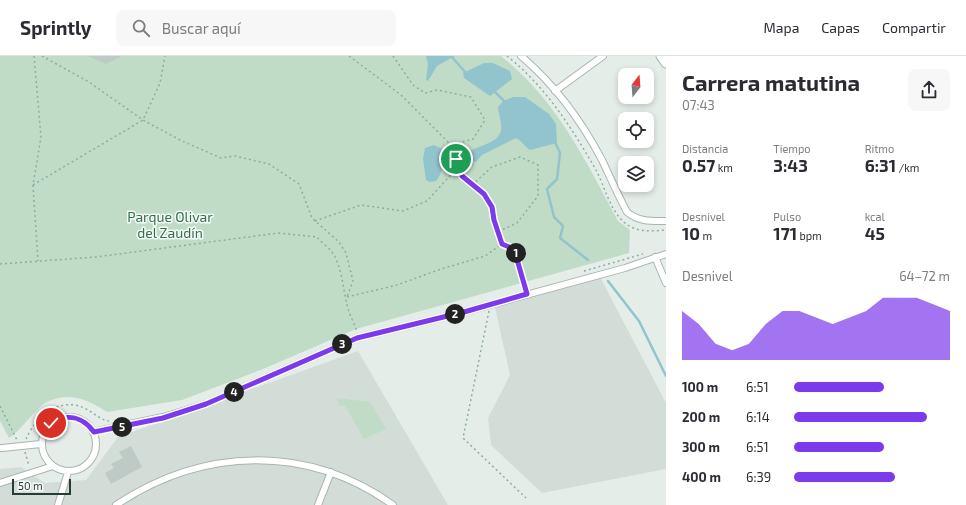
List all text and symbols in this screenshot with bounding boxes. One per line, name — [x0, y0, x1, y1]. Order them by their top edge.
search box — [116, 10, 396, 46]
text: Sprintly — [20, 16, 92, 39]
icon: search — [130, 17, 152, 39]
text: Buscar aquí — [162, 19, 241, 37]
text: Mapa — [764, 19, 799, 36]
text: Capas — [821, 19, 860, 36]
text: Compartir — [882, 19, 946, 36]
north arrow — [618, 68, 654, 104]
map controls — [618, 68, 654, 192]
text: Carrera matutina — [682, 69, 860, 95]
button: share — [908, 69, 950, 111]
text: 07:43 — [682, 97, 715, 113]
button: locate — [618, 112, 654, 148]
pin — [439, 142, 473, 176]
text: Distancia — [682, 142, 728, 155]
text: Tiempo — [773, 142, 811, 155]
text: Ritmo — [865, 142, 894, 155]
icon: arrive — [445, 148, 467, 170]
text: 0.57 — [682, 155, 715, 175]
text: 3:43 — [773, 155, 808, 175]
text: 6:31 — [865, 155, 896, 175]
button: layers — [618, 156, 654, 192]
text: km — [715, 161, 733, 174]
text: /km — [896, 161, 919, 174]
park label: Parque Olivar del Zaudín — [127, 208, 213, 241]
text: Desnivel — [682, 210, 725, 223]
text: Pulso — [773, 210, 801, 223]
text: kcal — [865, 210, 885, 223]
text: 10 — [682, 223, 700, 243]
text: 171 — [773, 223, 797, 243]
text: 45 — [865, 223, 885, 243]
text: m — [700, 229, 712, 242]
text: bpm — [797, 229, 822, 242]
pin: 1 — [506, 243, 526, 263]
text: 1 — [514, 246, 518, 259]
text: Desnivel — [682, 268, 733, 284]
text: 64–72 m — [899, 268, 950, 284]
pin: 2 — [445, 304, 465, 324]
text: 2 — [452, 307, 458, 320]
pin: 3 — [332, 334, 352, 354]
text: 3 — [339, 337, 345, 350]
text: 100 m — [682, 379, 718, 395]
text: 6:51 — [746, 379, 769, 395]
pin: 4 — [224, 382, 244, 402]
text: 4 — [230, 385, 238, 398]
pin — [34, 406, 68, 440]
text: 200 m — [682, 409, 720, 425]
text: 6:14 — [746, 409, 770, 425]
icon: check — [40, 412, 62, 434]
pin: 5 — [112, 417, 132, 437]
text: 5 — [119, 420, 125, 433]
text: 300 m — [682, 439, 720, 455]
text: 6:51 — [746, 439, 769, 455]
text: 400 m — [682, 469, 721, 485]
text: 6:39 — [746, 469, 771, 485]
scale bar — [12, 477, 71, 496]
text: 50 m — [18, 479, 43, 492]

